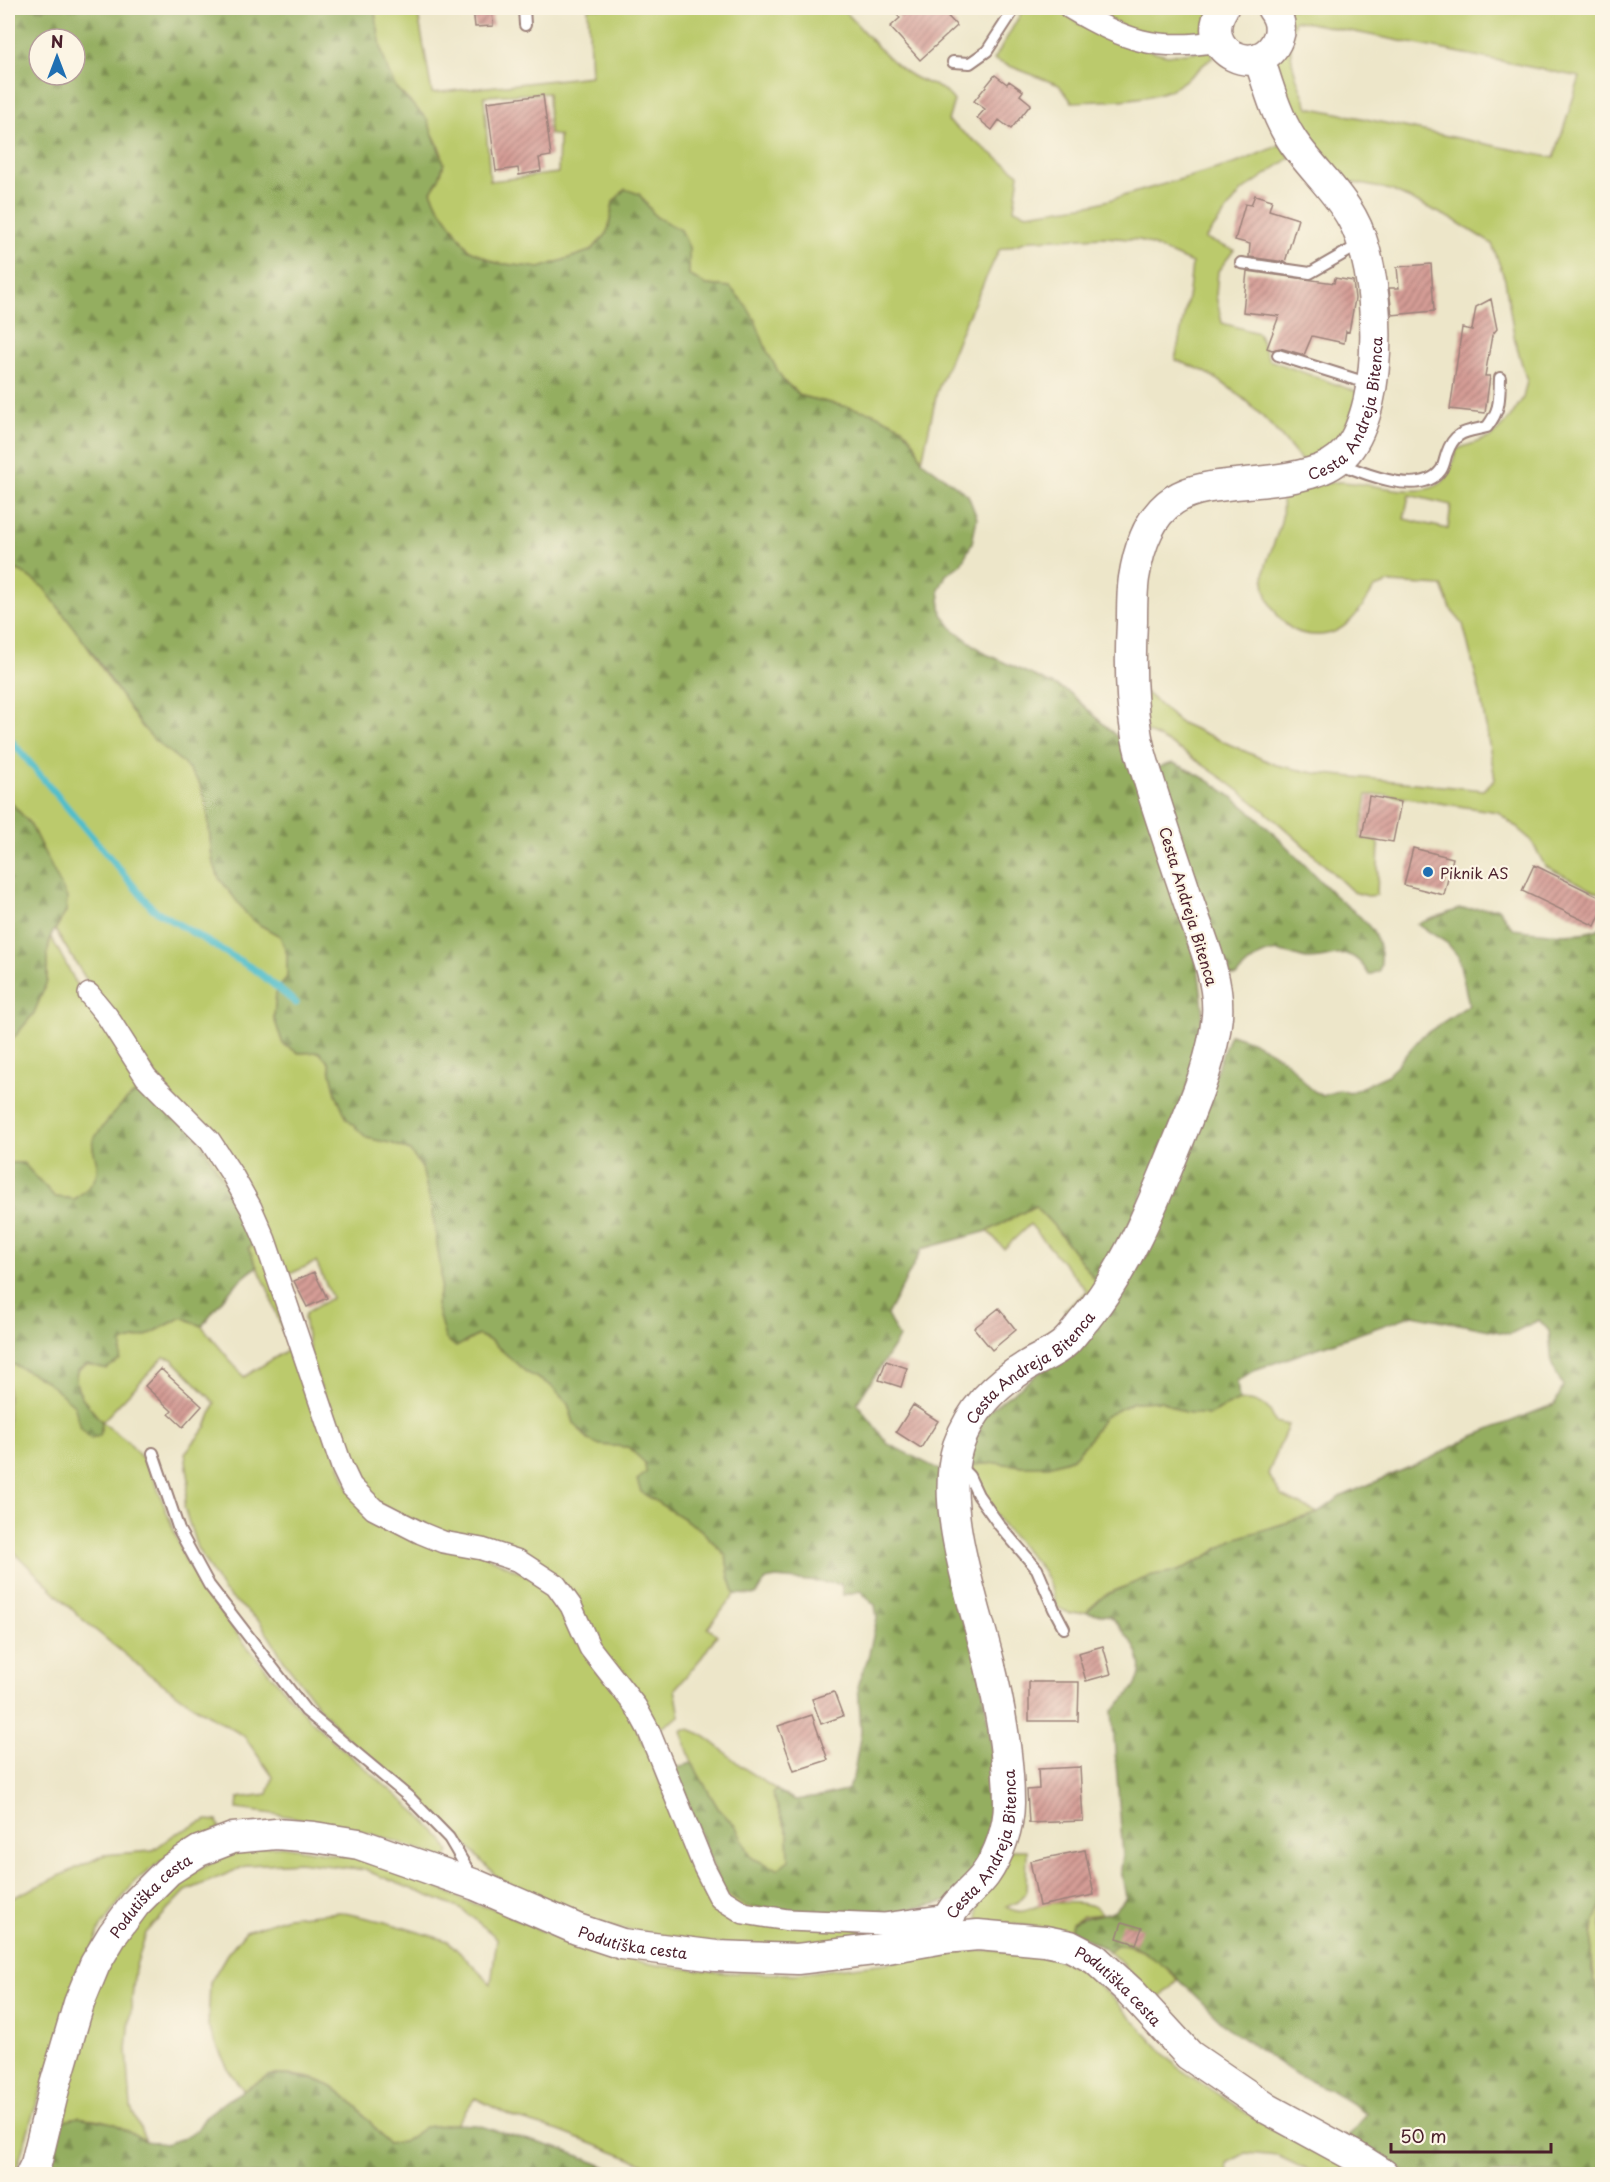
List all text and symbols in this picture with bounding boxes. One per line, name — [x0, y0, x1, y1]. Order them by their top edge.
north arrow — [27, 27, 87, 87]
text: N — [51, 29, 63, 53]
street label: Cesta Andreja Bitenca — [1305, 336, 1387, 485]
street label: Cesta Andreja Bitenca — [1154, 824, 1224, 989]
place label: Piknik AS — [1440, 861, 1509, 884]
marker: Piknik AS — [1421, 865, 1435, 879]
street label: Cesta Andreja Bitenca — [959, 1305, 1100, 1428]
street label: Cesta Andreja Bitenca — [939, 1768, 1021, 1922]
street label: Podutiška cesta — [103, 1847, 196, 1942]
street label: Podutiška cesta — [576, 1919, 689, 1964]
street label: Podutiška cesta — [1071, 1939, 1168, 2031]
scale bar — [1391, 2116, 1552, 2154]
text: 50 m — [1400, 2122, 1447, 2149]

